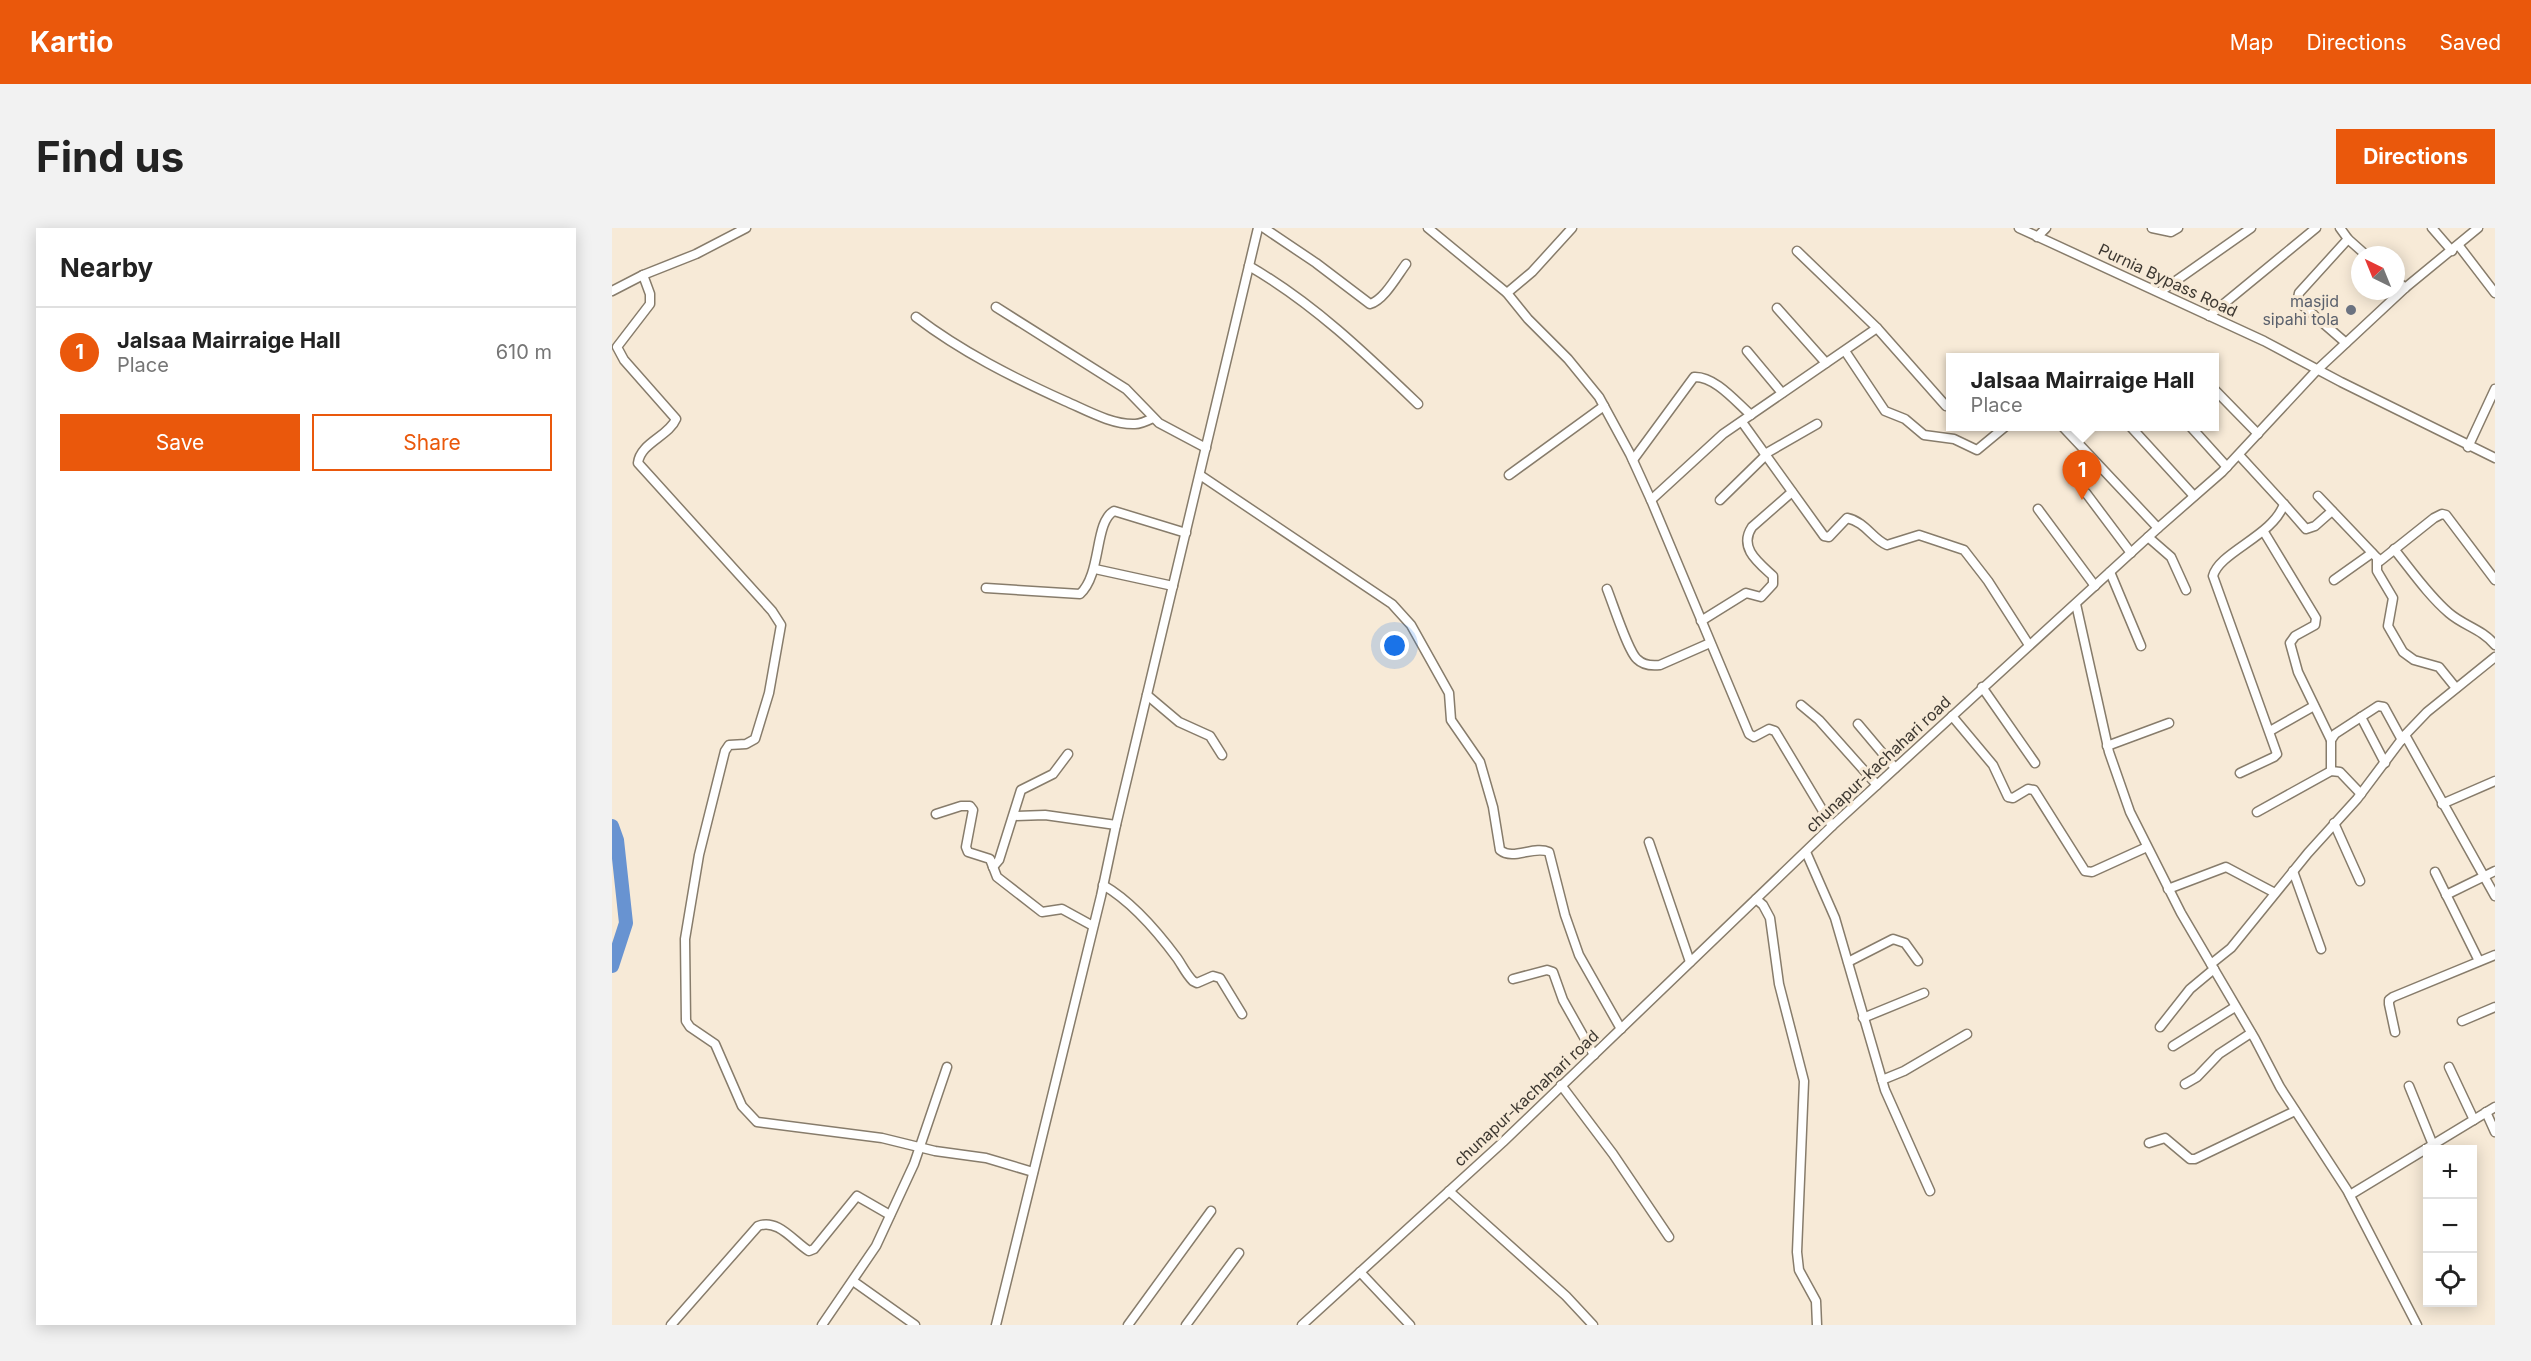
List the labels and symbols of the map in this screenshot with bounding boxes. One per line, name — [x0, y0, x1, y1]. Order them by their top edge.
street label: Purnia Bypass Road — [2095, 239, 2241, 321]
north arrow — [2351, 246, 2405, 300]
place label: masjid sipahi tola — [2262, 291, 2339, 329]
marker: masjid sipahi tola — [2344, 303, 2358, 317]
pin: 1 — [2062, 450, 2102, 500]
your location — [1380, 631, 1409, 660]
street label: chunapur-kachahari road — [1801, 691, 1955, 837]
street label: chunapur-kachahari road — [1449, 1025, 1603, 1171]

